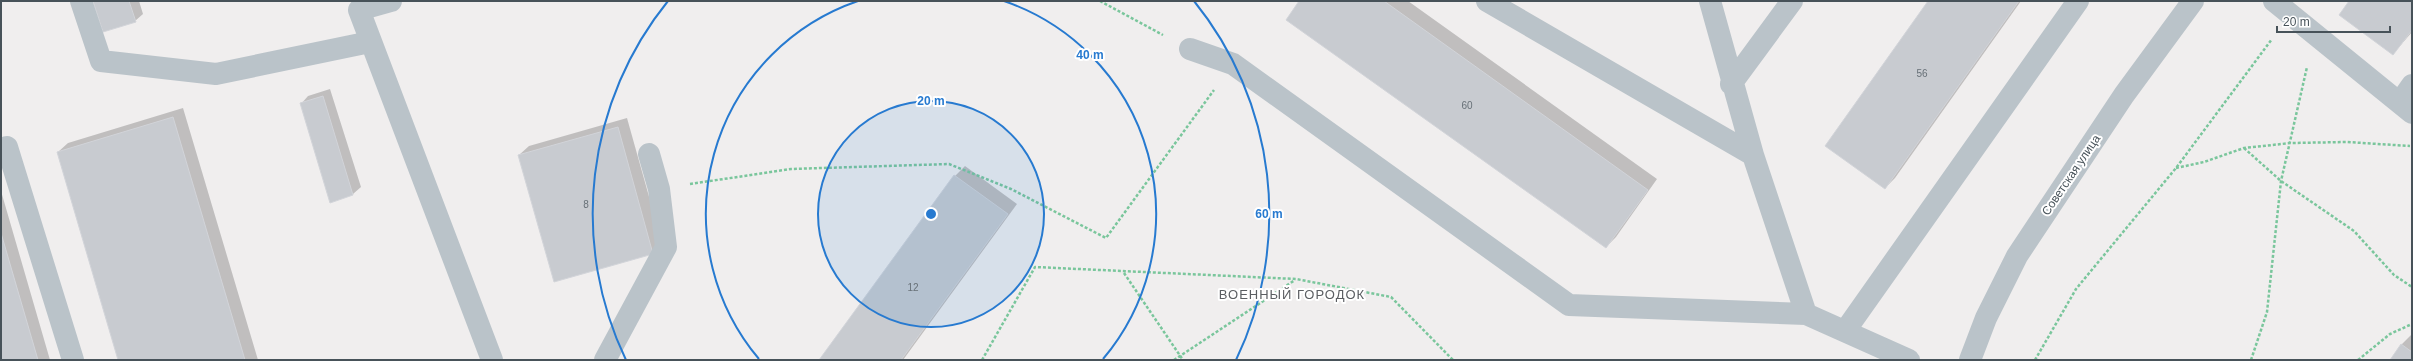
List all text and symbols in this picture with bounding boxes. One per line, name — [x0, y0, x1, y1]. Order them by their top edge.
scale bar — [2277, 8, 2390, 34]
text: 20 m — [2283, 15, 2310, 29]
text: 40 m — [1076, 48, 1104, 62]
house number: 56 — [1916, 68, 1928, 79]
text: 20 m — [917, 94, 945, 108]
house number: 60 — [1461, 100, 1473, 111]
street label: Советская улица — [2039, 132, 2103, 218]
house number: 8 — [583, 199, 589, 210]
centre of rings — [924, 207, 938, 221]
text: 60 m — [1255, 207, 1283, 221]
house number: 12 — [907, 282, 919, 293]
district label: ВОЕННЫЙ ГОРОДОК — [1219, 287, 1365, 302]

